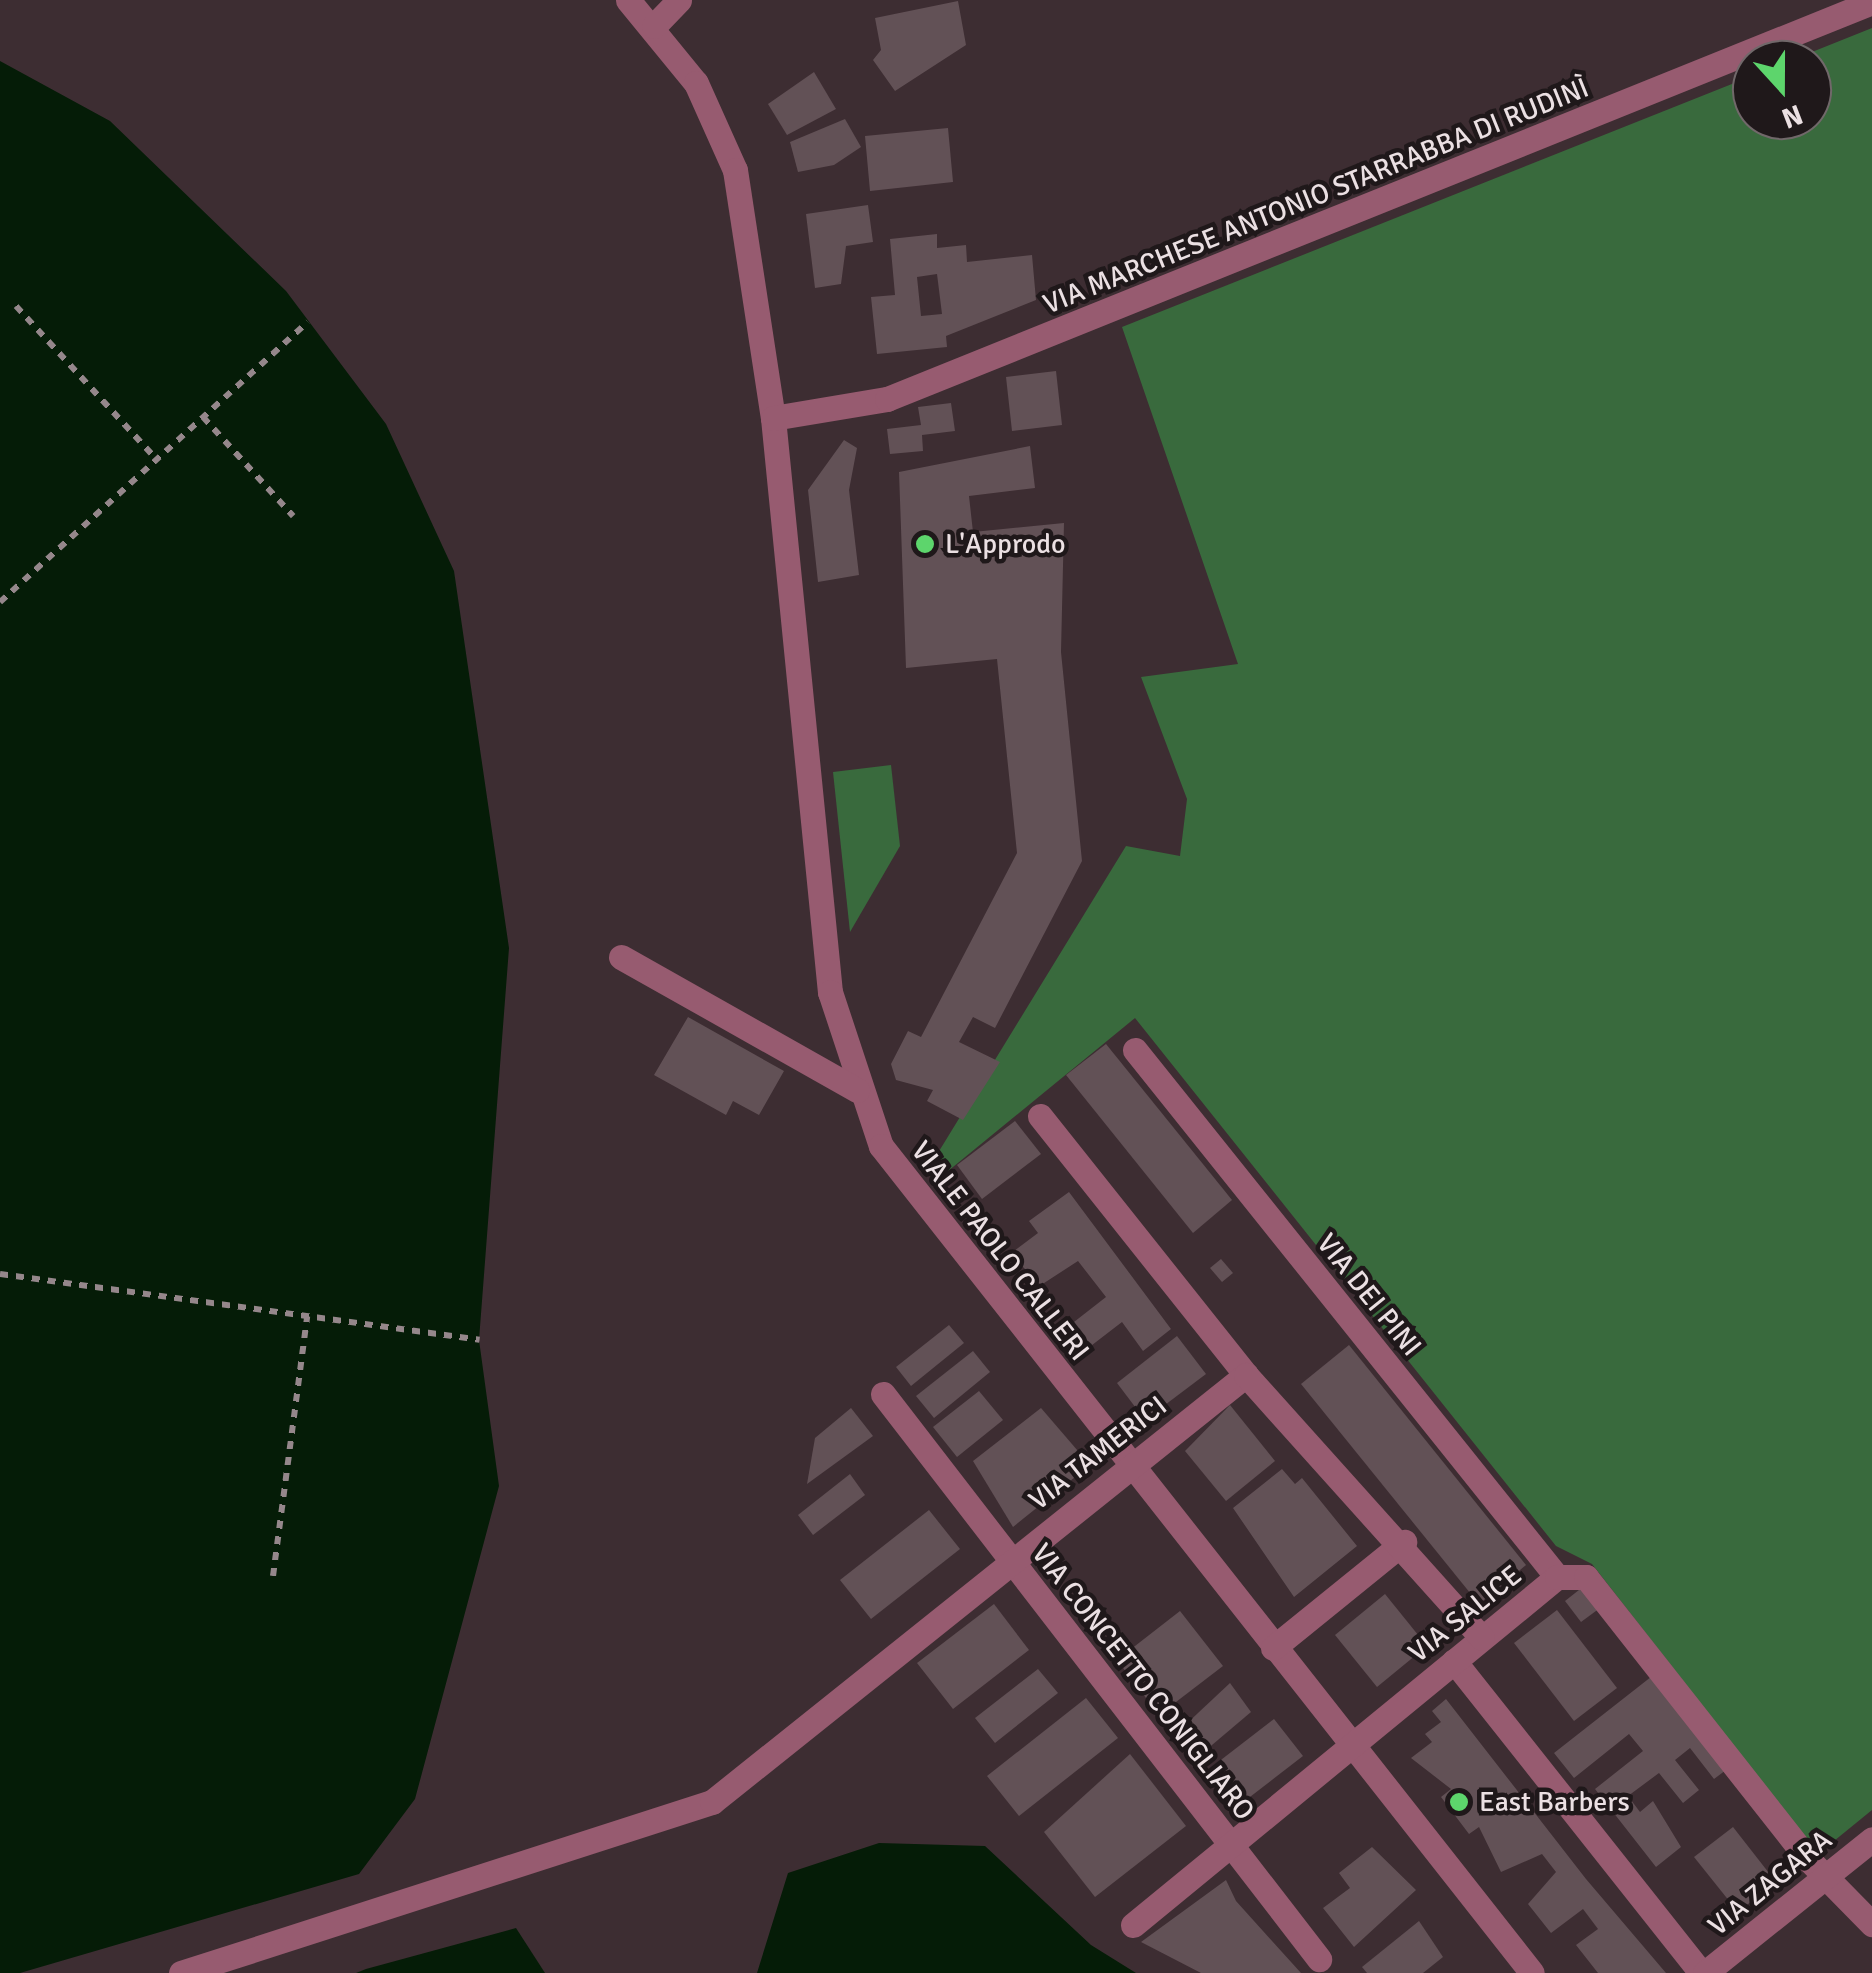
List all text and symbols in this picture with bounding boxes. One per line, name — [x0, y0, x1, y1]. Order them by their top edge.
north arrow — [1732, 40, 1832, 140]
street label: VIA MARCHESE ANTONIO STARRABBA DI RUDINÌ — [1038, 71, 1594, 321]
text: N — [1777, 97, 1807, 135]
place label: L'Approdo — [945, 527, 1066, 561]
marker: L'Approdo — [914, 533, 936, 555]
street label: VIALE PAOLO CALLERI — [904, 1135, 1096, 1367]
street label: VIA DEI PINI — [1310, 1227, 1428, 1363]
street label: VIA TAMERICI — [1023, 1389, 1173, 1517]
street label: VIA CONCETTO CONIGLIARO — [1025, 1537, 1261, 1827]
street label: VIA SALICE — [1402, 1558, 1528, 1670]
place label: East Barbers — [1479, 1785, 1630, 1819]
marker: East Barbers — [1448, 1791, 1470, 1813]
street label: VIA ZAGARA — [1701, 1823, 1839, 1943]

